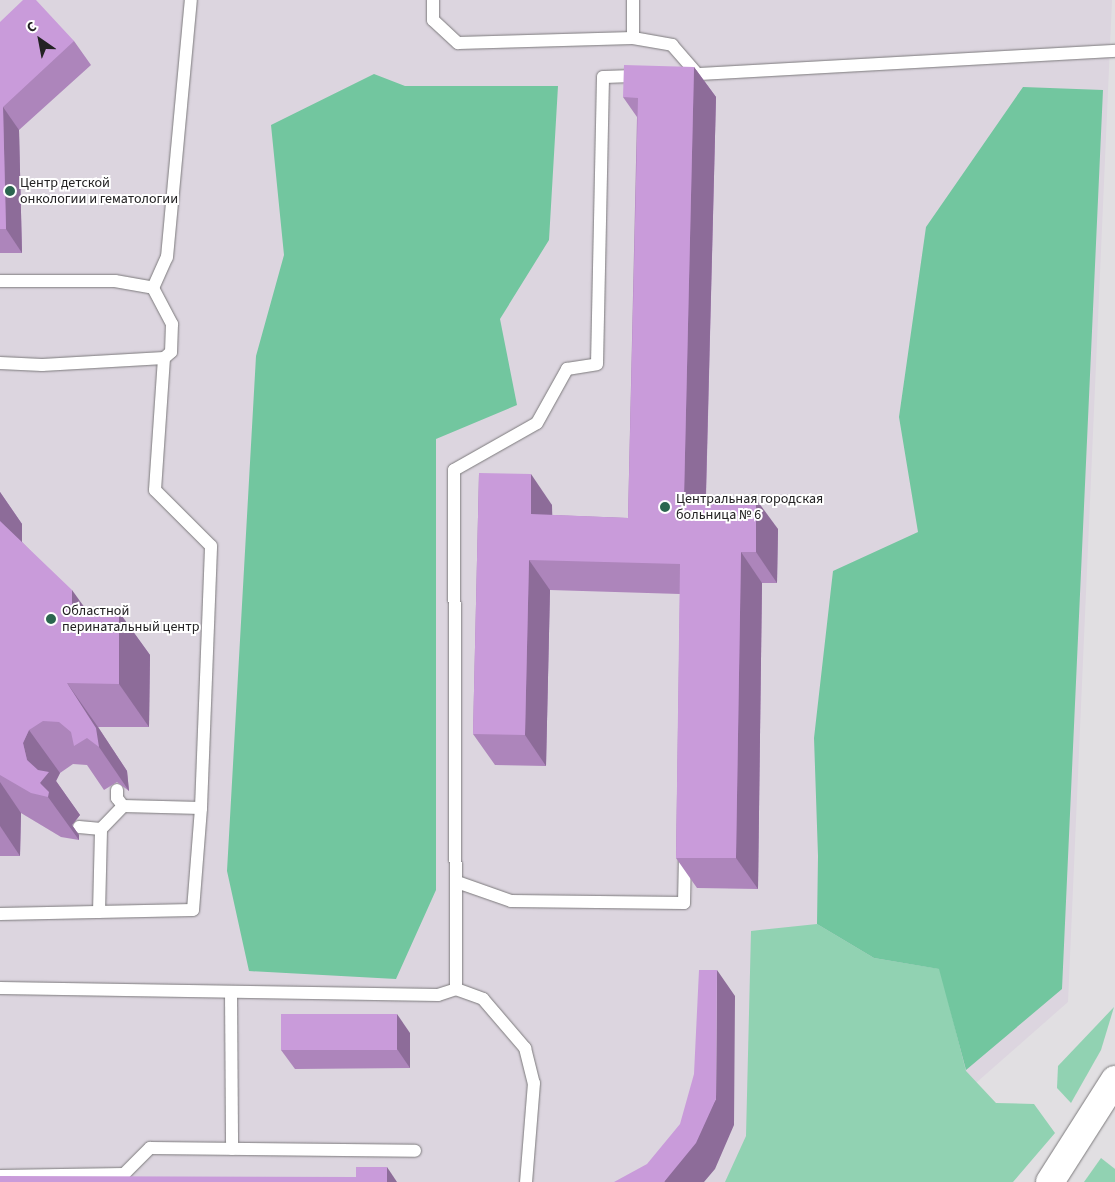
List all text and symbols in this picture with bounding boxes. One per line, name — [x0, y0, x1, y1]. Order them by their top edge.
north arrow — [15, 15, 65, 65]
text: С — [23, 17, 41, 38]
place label: Центр детской онкологии и гематологии — [20, 175, 178, 208]
marker: Центр детской онкологии и гематологии — [4, 185, 16, 197]
place label: Центральная городская больница № 6 — [676, 491, 823, 524]
marker: Центральная городская больница № 6 — [658, 500, 672, 514]
place label: Областной перинатальный центр — [62, 603, 199, 636]
marker: Областной перинатальный центр — [44, 612, 58, 626]

